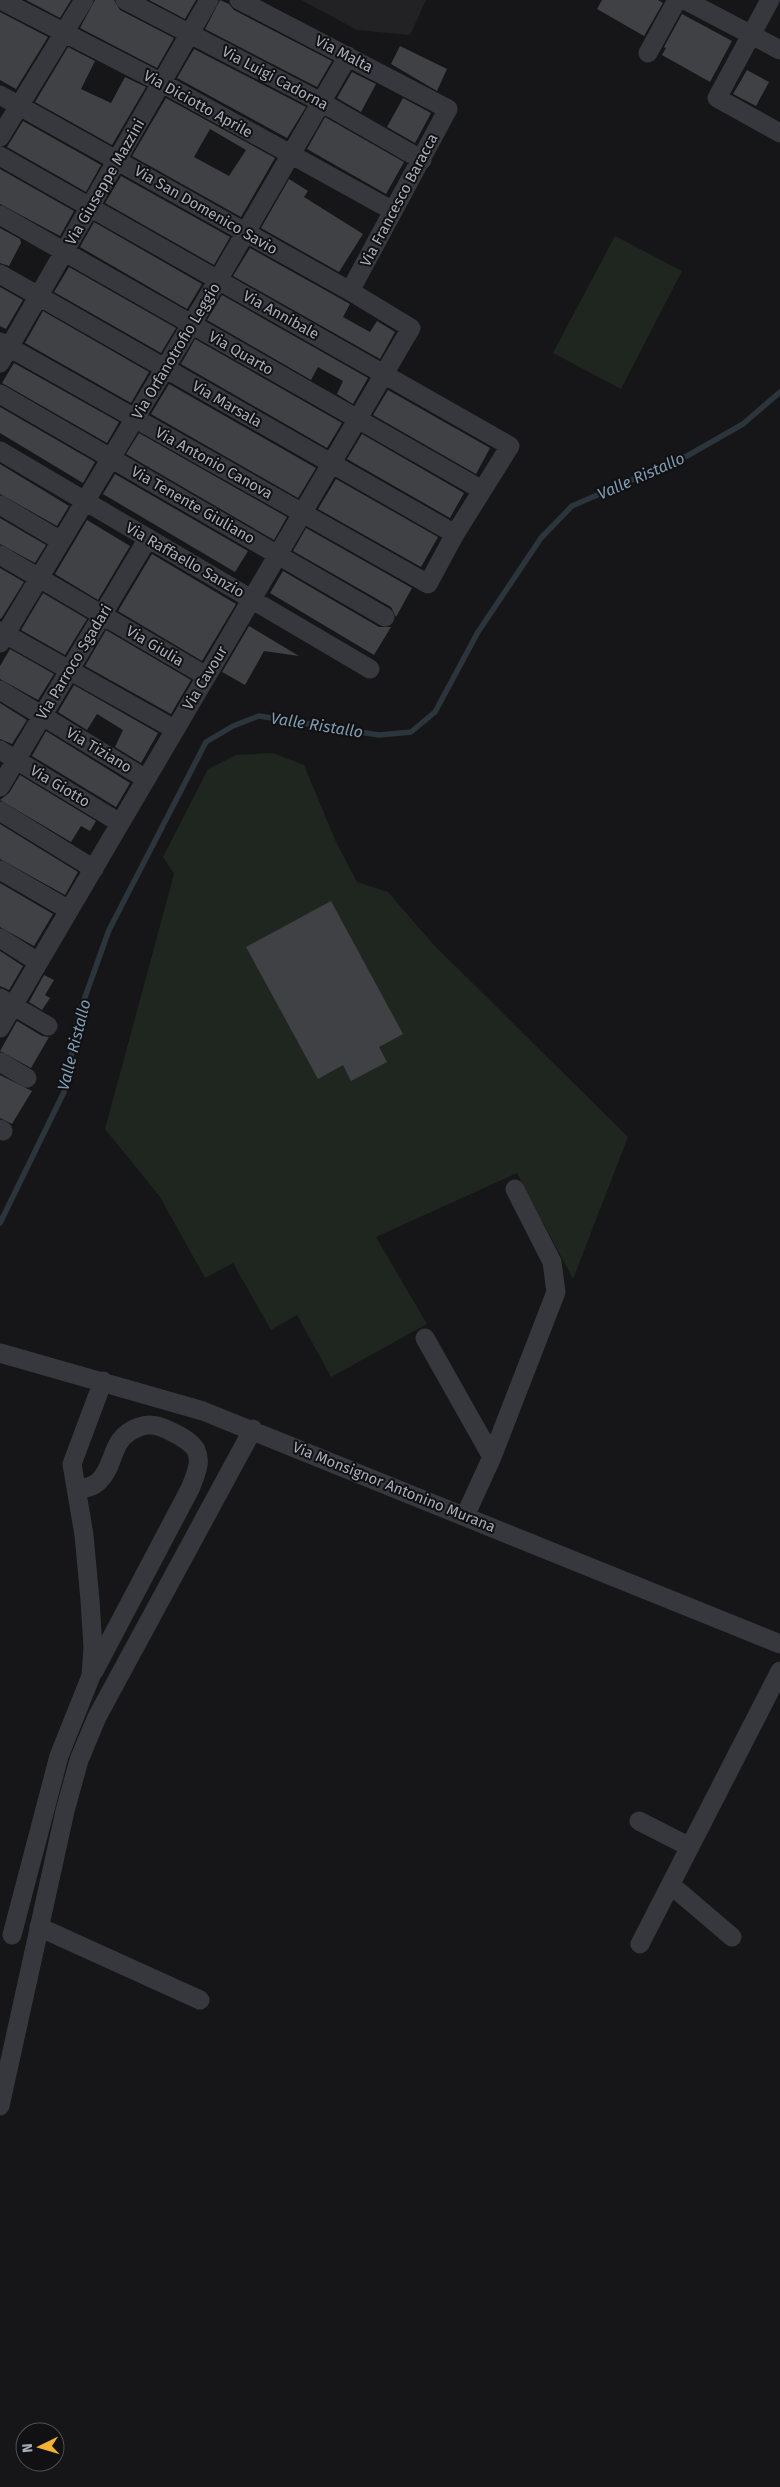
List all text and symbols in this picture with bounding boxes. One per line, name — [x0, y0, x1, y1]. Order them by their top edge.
street label: Via Malta — [312, 32, 376, 76]
street label: Via Luigi Cadorna — [219, 42, 331, 114]
street label: Via Diciotto Aprile — [140, 67, 256, 141]
street label: Via Giuseppe Mazzini — [62, 116, 148, 248]
street label: Via Francesco Baracca — [356, 130, 442, 270]
street label: Via San Domenico Savio — [131, 162, 281, 258]
street label: Via Orfanotrofio Leggio — [128, 279, 224, 423]
street label: Via Annibale — [240, 287, 322, 343]
street label: Via Quarto — [205, 327, 277, 379]
street label: Via Marsala — [189, 377, 265, 431]
street label: Via Antonio Canova — [152, 423, 276, 503]
water label: Valle Ristallo — [594, 448, 688, 504]
street label: Via Tenente Giuliano — [128, 462, 258, 548]
street label: Via Raffaello Sanzio — [122, 519, 248, 601]
street label: Via Parroco Sgadari — [32, 601, 116, 723]
street label: Via Giulia — [123, 622, 187, 670]
street label: Via Cavour — [179, 643, 231, 713]
water label: Valle Ristallo — [269, 708, 365, 742]
street label: Via Tiziano — [63, 723, 135, 777]
street label: Via Giotto — [27, 761, 93, 811]
water label: Valle Ristallo — [53, 997, 95, 1093]
street label: Via Monsignor Antonino Murana — [290, 1438, 498, 1536]
north arrow — [15, 2422, 65, 2472]
text: N — [19, 2443, 36, 2453]

